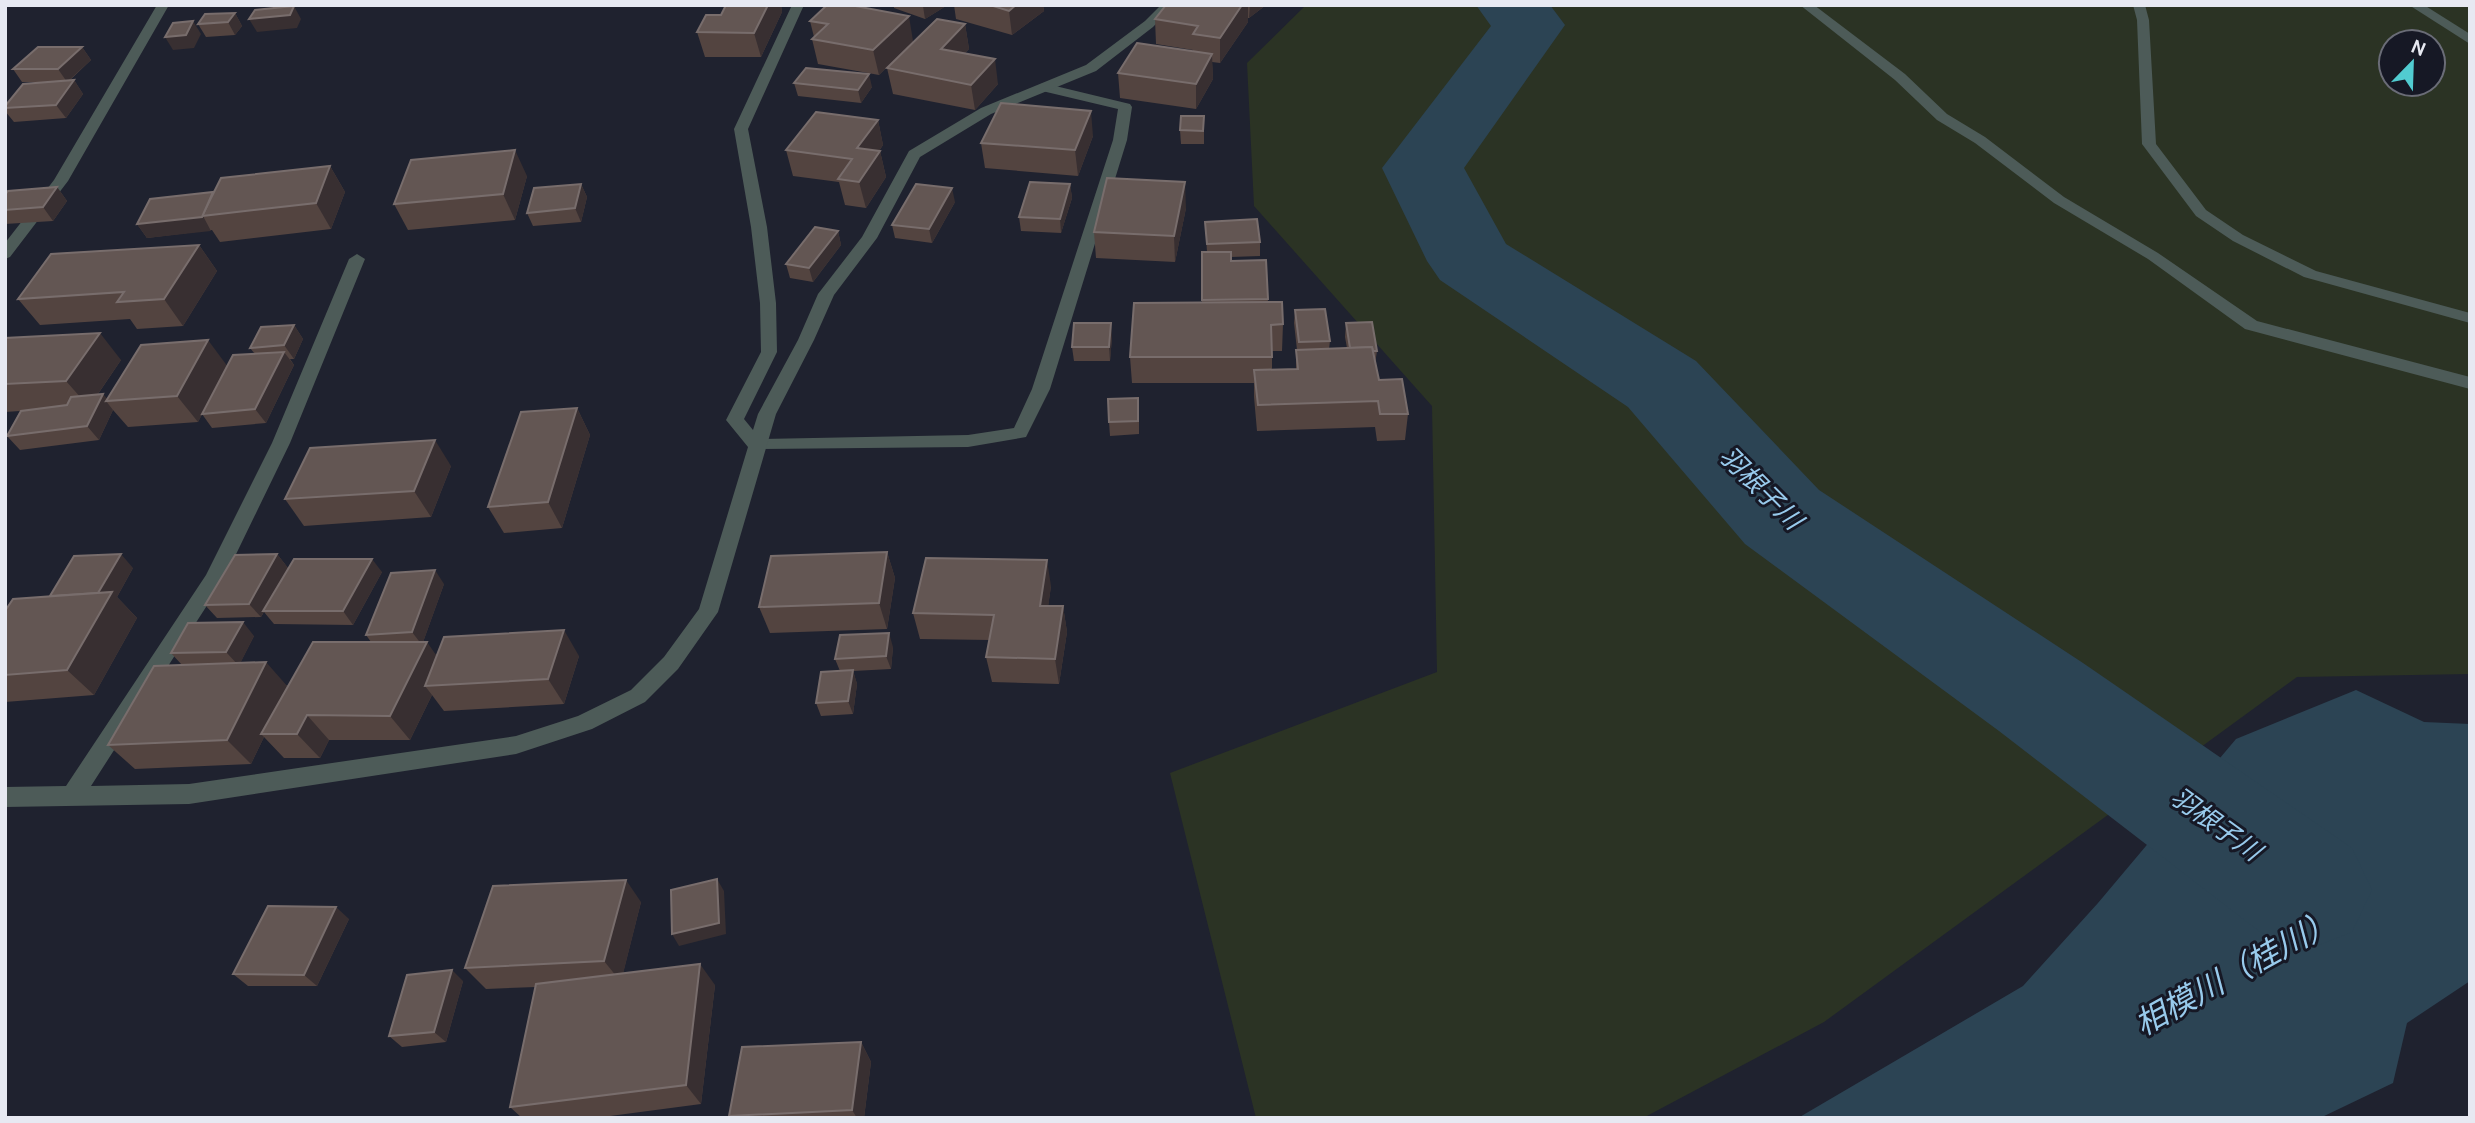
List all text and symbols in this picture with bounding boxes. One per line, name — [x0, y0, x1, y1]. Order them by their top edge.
north arrow — [2377, 28, 2447, 98]
text: N — [2408, 35, 2429, 61]
water label: 羽根子川 — [1713, 440, 1811, 538]
water label: 羽根子川 — [2165, 780, 2270, 869]
water label: 相模川（桂川） — [2128, 901, 2342, 1043]

